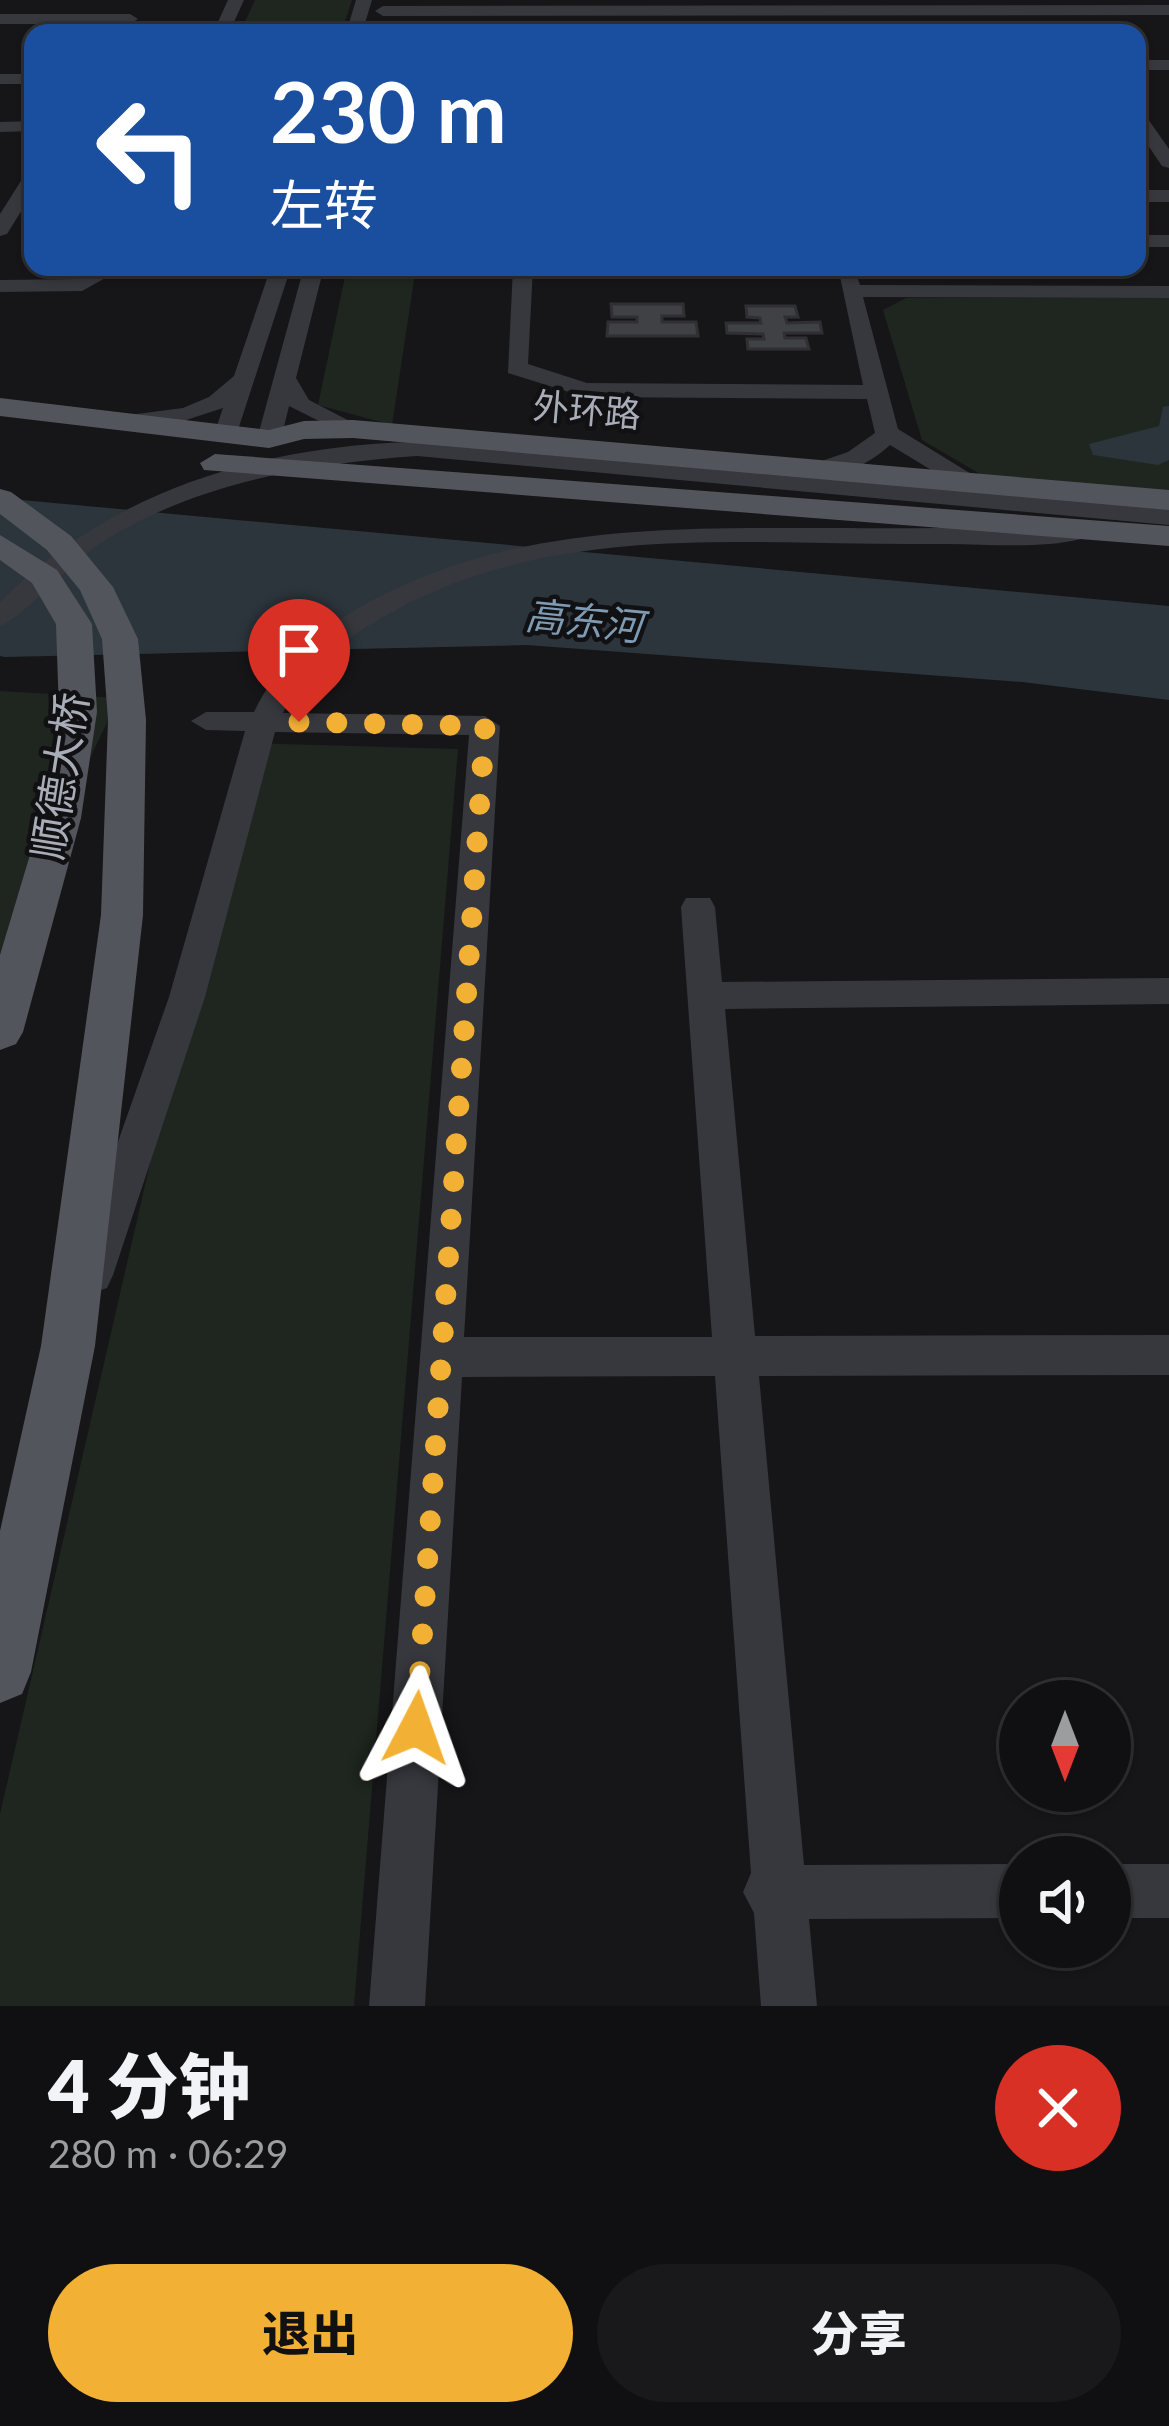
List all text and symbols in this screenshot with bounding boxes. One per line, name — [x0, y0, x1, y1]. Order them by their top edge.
text: 230 m — [270, 60, 507, 161]
icon: left — [72, 72, 228, 228]
text: 左转 — [270, 172, 378, 237]
street label: 外环路 — [531, 382, 643, 436]
water label: 高东河 — [524, 591, 652, 650]
pin — [248, 599, 350, 722]
icon: arrive — [266, 617, 332, 683]
street label: 顺德大桥 — [21, 689, 97, 863]
position arrow — [353, 1665, 479, 1791]
north arrow — [999, 1680, 1131, 1812]
map controls — [999, 1680, 1131, 1968]
button: sound — [999, 1836, 1131, 1968]
text: 4 分钟 — [48, 2042, 250, 2128]
button: close — [995, 2045, 1121, 2171]
text: 280 m · 06:29 — [48, 2130, 288, 2176]
button: 退出 — [48, 2264, 573, 2402]
button: 分享 — [597, 2264, 1121, 2402]

